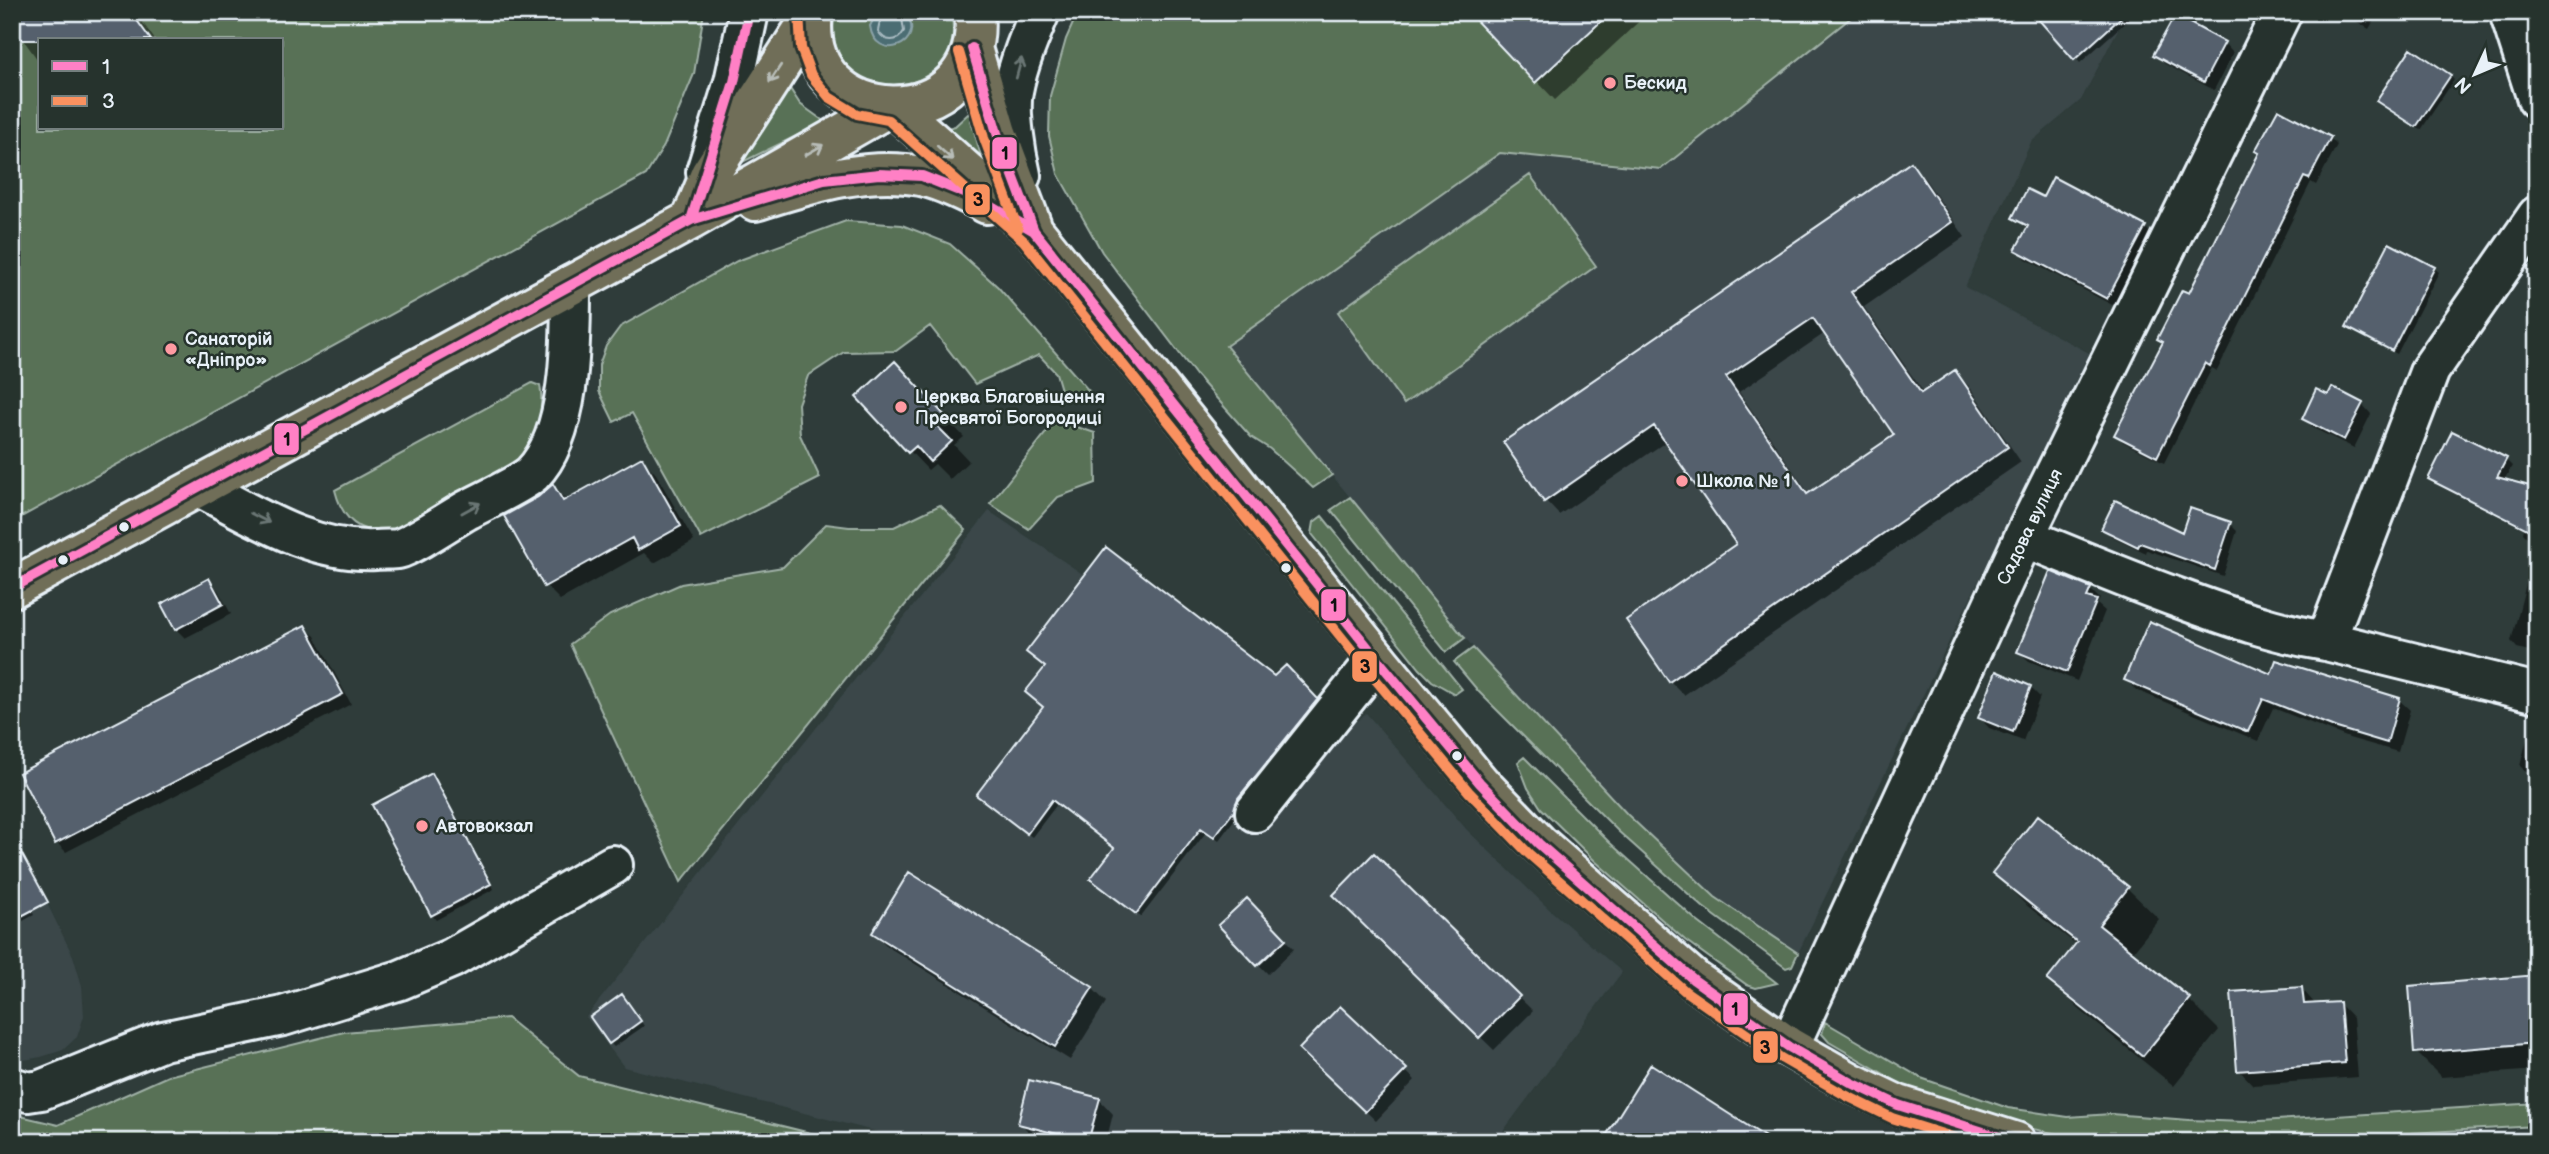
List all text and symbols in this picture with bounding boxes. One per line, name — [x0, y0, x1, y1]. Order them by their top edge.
legend — [38, 38, 284, 130]
north arrow — [2440, 38, 2510, 108]
text: 1 — [102, 55, 110, 80]
one-way arrow — [1013, 57, 1026, 80]
one-way arrow — [768, 63, 782, 83]
text: N — [2451, 72, 2477, 98]
place label: Бескид — [1624, 73, 1687, 94]
marker: Бескид — [1602, 75, 1618, 91]
text: 3 — [102, 89, 115, 114]
line badge: 1 — [991, 136, 1018, 170]
one-way arrow — [803, 143, 823, 157]
text: 1 — [1001, 143, 1009, 166]
one-way arrow — [936, 144, 953, 161]
line badge: 3 — [964, 183, 991, 216]
text: 3 — [972, 189, 984, 212]
place label: Санаторій «Дніпро» — [185, 329, 273, 371]
marker: Санаторій «Дніпро» — [163, 341, 179, 357]
place label: Церква Благовіщення Пресвятої Богородиці — [915, 387, 1105, 429]
marker: Церква Благовіщення Пресвятої Богородиці — [893, 399, 909, 415]
line badge: 1 — [273, 422, 300, 456]
text: 1 — [283, 429, 291, 452]
street label: Садова вулиця — [1993, 465, 2067, 589]
place label: Школа № 1 — [1696, 471, 1791, 492]
marker: Школа № 1 — [1674, 473, 1690, 489]
one-way arrow — [460, 501, 480, 515]
one-way arrow — [249, 512, 270, 526]
unlabelled marker — [117, 520, 131, 534]
unlabelled marker — [56, 553, 70, 567]
unlabelled marker — [1279, 561, 1293, 575]
line badge: 1 — [1320, 588, 1347, 622]
text: 1 — [1330, 595, 1338, 618]
line badge: 3 — [1351, 650, 1378, 683]
text: 3 — [1359, 656, 1371, 679]
unlabelled marker — [1450, 749, 1464, 763]
place label: Автовокзал — [435, 816, 534, 837]
marker: Автовокзал — [414, 818, 430, 834]
line badge: 1 — [1722, 992, 1749, 1026]
text: 1 — [1731, 999, 1739, 1022]
line badge: 3 — [1752, 1030, 1779, 1064]
text: 3 — [1759, 1037, 1771, 1060]

